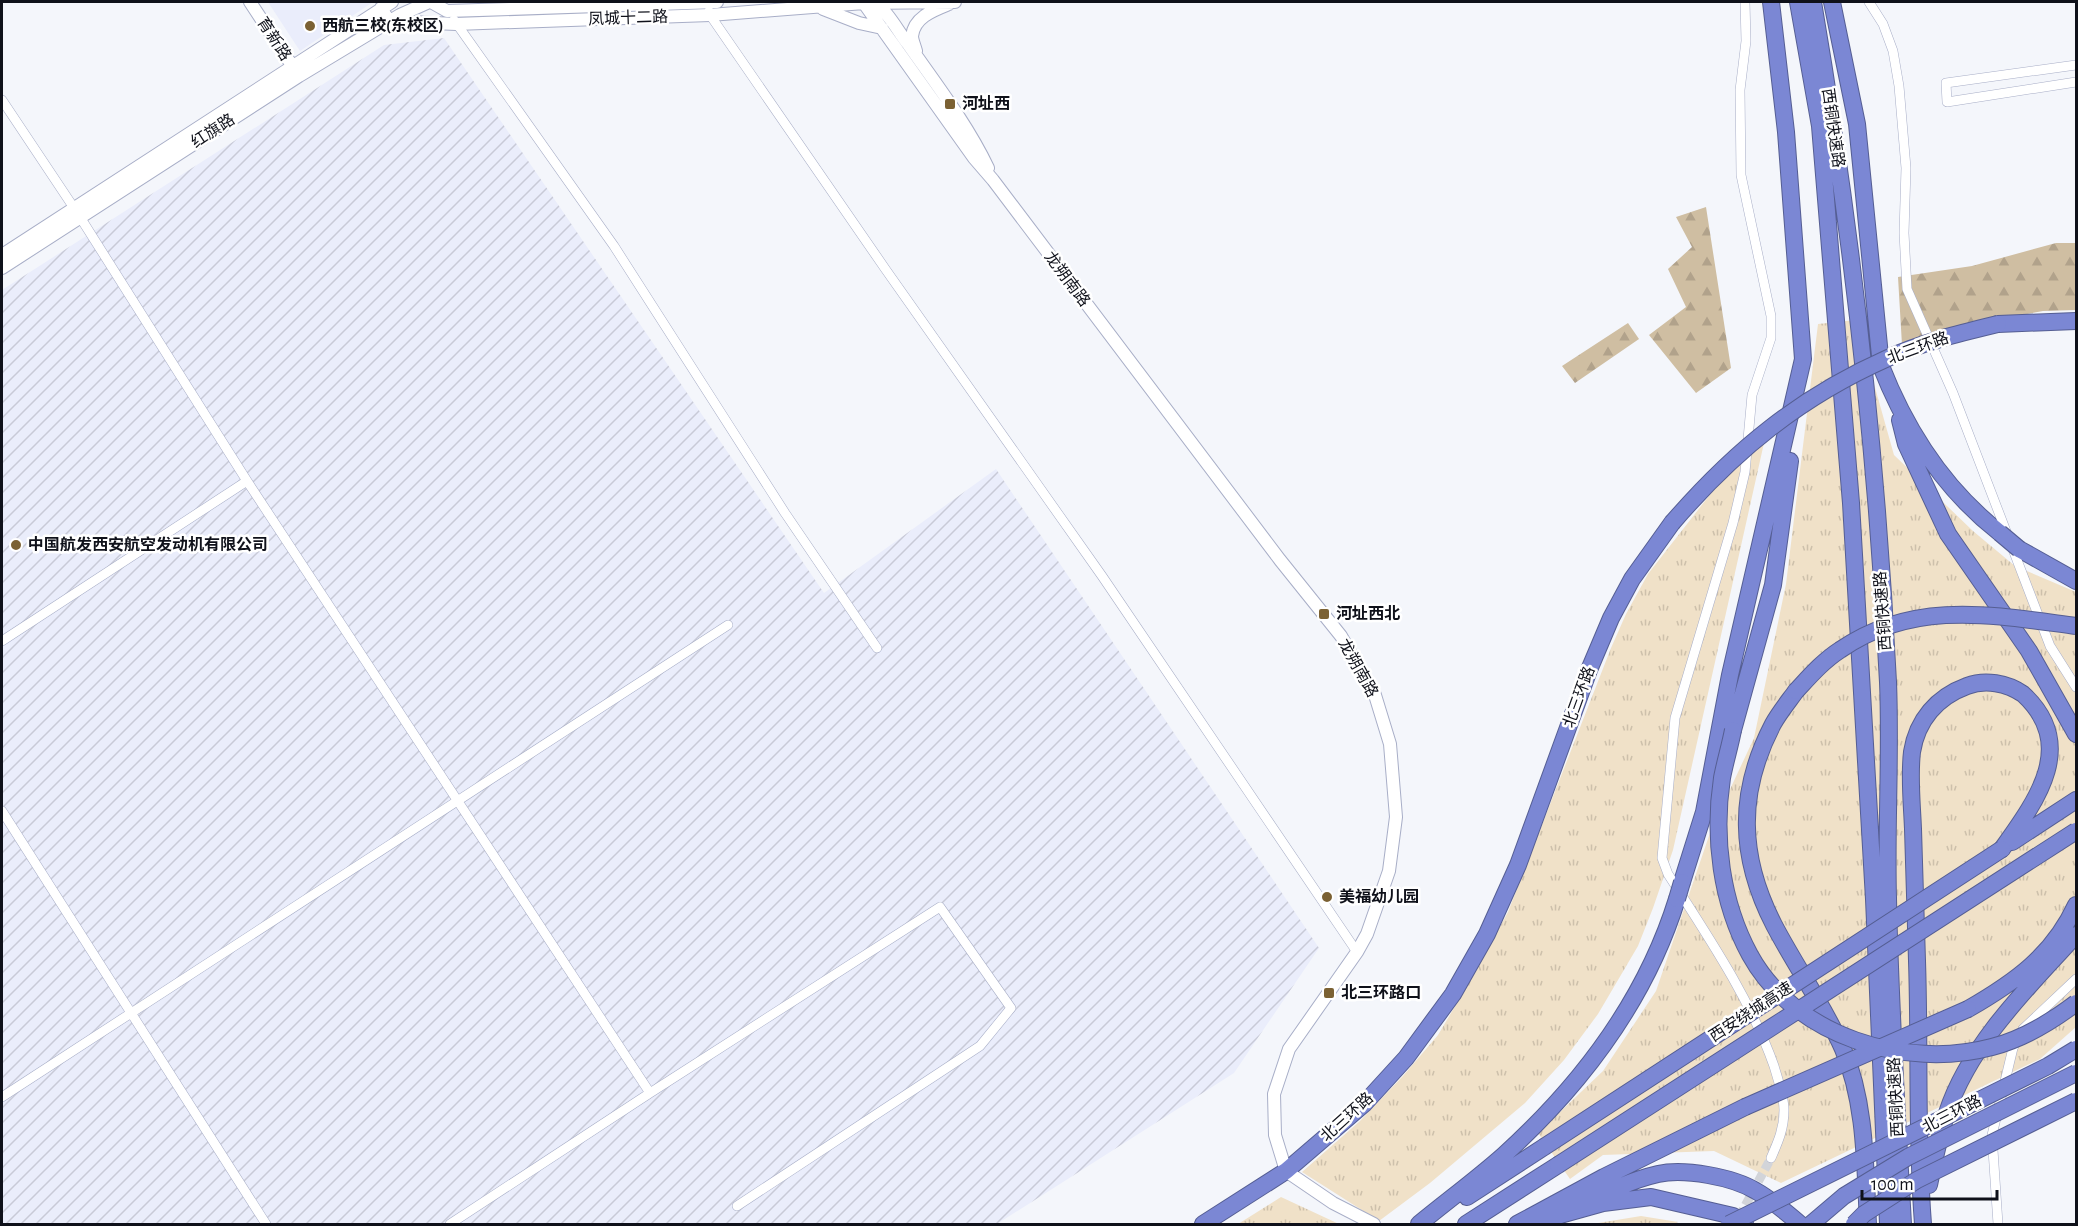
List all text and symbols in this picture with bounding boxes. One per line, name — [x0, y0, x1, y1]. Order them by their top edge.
street label: 凤城十二路 — [588, 8, 668, 27]
street label: 育新路 — [254, 14, 295, 63]
place label: 西航三校(东校区) — [322, 16, 444, 34]
marker: 西航三校(东校区) — [303, 19, 317, 33]
street label: 西铜快速路 — [1820, 87, 1847, 169]
place label: 河址西 — [962, 95, 1010, 112]
marker: 河址西 — [943, 97, 957, 111]
street label: 红旗路 — [188, 110, 237, 151]
street label: 龙朔南路 — [1041, 248, 1093, 309]
street label: 北三环路 — [1885, 329, 1951, 366]
place label: 中国航发西安航空发动机有限公司 — [28, 536, 268, 553]
marker: 中国航发西安航空发动机有限公司 — [9, 538, 23, 552]
street label: 西铜快速路 — [1871, 571, 1894, 652]
place label: 河址西北 — [1336, 605, 1400, 622]
marker: 河址西北 — [1317, 607, 1331, 621]
street label: 龙朔南路 — [1335, 636, 1381, 700]
street label: 北三环路 — [1560, 664, 1597, 730]
place label: 美福幼儿园 — [1339, 887, 1419, 905]
marker: 美福幼儿园 — [1320, 890, 1334, 904]
street label: 西安绕城高速 — [1706, 978, 1796, 1045]
place label: 北三环路口 — [1341, 984, 1421, 1001]
marker: 北三环路口 — [1322, 986, 1336, 1000]
street label: 西铜快速路 — [1885, 1057, 1906, 1137]
street label: 北三环路 — [1317, 1089, 1376, 1144]
street label: 北三环路 — [1919, 1091, 1984, 1136]
scale bar — [1862, 1163, 1997, 1201]
text: 100 m — [1871, 1176, 1914, 1194]

